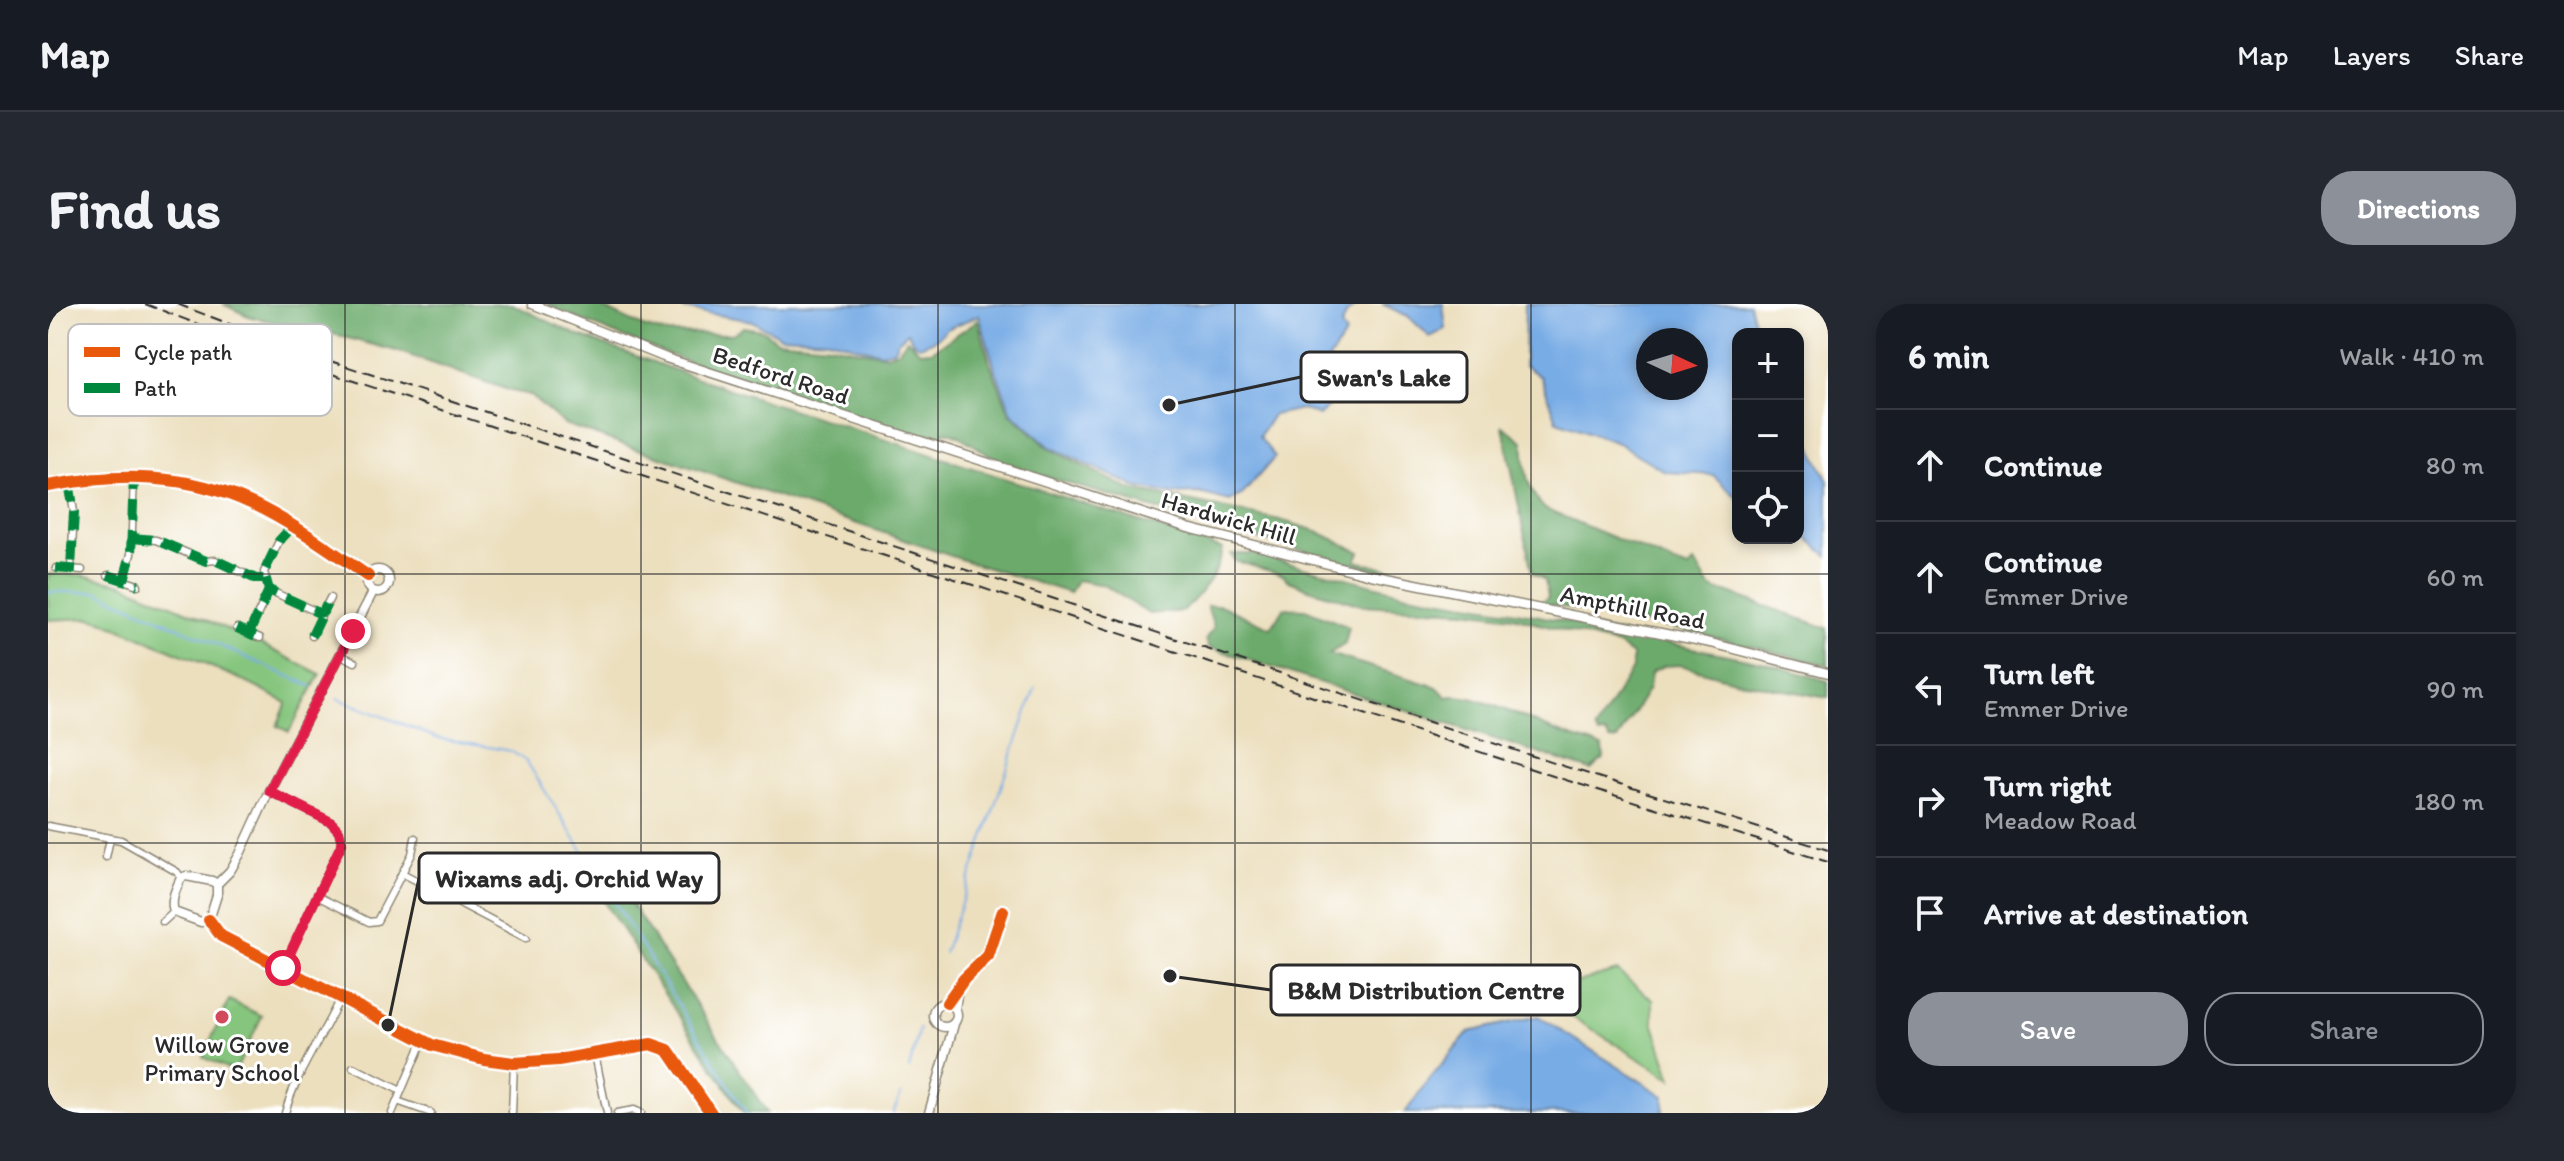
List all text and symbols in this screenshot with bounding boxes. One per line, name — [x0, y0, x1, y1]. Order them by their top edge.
text: Map — [40, 32, 110, 78]
text: Map — [2237, 38, 2289, 72]
text: Layers — [2333, 38, 2411, 72]
text: Share — [2455, 38, 2524, 72]
button: Directions — [2321, 171, 2516, 245]
text: Find us — [48, 175, 221, 242]
legend — [68, 324, 332, 416]
north arrow — [1636, 328, 1708, 400]
map controls — [1732, 328, 1804, 544]
button: + — [1732, 328, 1804, 400]
text: 6 min — [1908, 336, 1989, 377]
text: Cycle path — [134, 339, 233, 366]
street label: Bedford Road — [709, 339, 853, 411]
text: Walk · 410 m — [2339, 340, 2484, 372]
callout: Swan's Lake — [1301, 352, 1467, 402]
text: Swan's Lake — [1317, 361, 1451, 393]
text: Path — [134, 375, 177, 402]
button: − — [1732, 400, 1804, 472]
icon: ahead — [1908, 443, 1952, 487]
text: Continue — [1984, 447, 2103, 484]
text: 80 m — [2426, 449, 2484, 481]
button: locate — [1732, 472, 1804, 544]
street label: Hardwick Hill — [1158, 485, 1300, 551]
text: Continue — [1984, 543, 2103, 580]
icon: ahead — [1908, 555, 1952, 599]
text: 60 m — [2427, 561, 2484, 593]
street label: Ampthill Road — [1558, 579, 1708, 635]
text: Emmer Drive — [1984, 580, 2128, 612]
route end — [335, 613, 371, 649]
text: Turn left — [1984, 655, 2095, 692]
icon: left — [1908, 667, 1952, 711]
text: 90 m — [2427, 673, 2484, 705]
text: Emmer Drive — [1984, 692, 2128, 724]
text: Turn right — [1984, 767, 2112, 804]
icon: right — [1908, 779, 1952, 823]
text: 180 m — [2414, 785, 2484, 817]
text: Meadow Road — [1984, 804, 2137, 836]
callout: Wixams adj. Orchid Way — [419, 853, 719, 903]
text: Wixams adj. Orchid Way — [435, 862, 704, 894]
icon: arrive — [1908, 891, 1952, 935]
text: Arrive at destination — [1984, 895, 2248, 932]
route start — [265, 950, 301, 986]
callout: B&M Distribution Centre — [1271, 965, 1580, 1015]
text: B&M Distribution Centre — [1287, 974, 1565, 1006]
button: Save — [1908, 992, 2188, 1066]
button: Share — [2204, 992, 2484, 1066]
marker: Willow Grove Primary School — [213, 1008, 231, 1026]
place label: Willow Grove Primary School — [144, 1030, 300, 1087]

